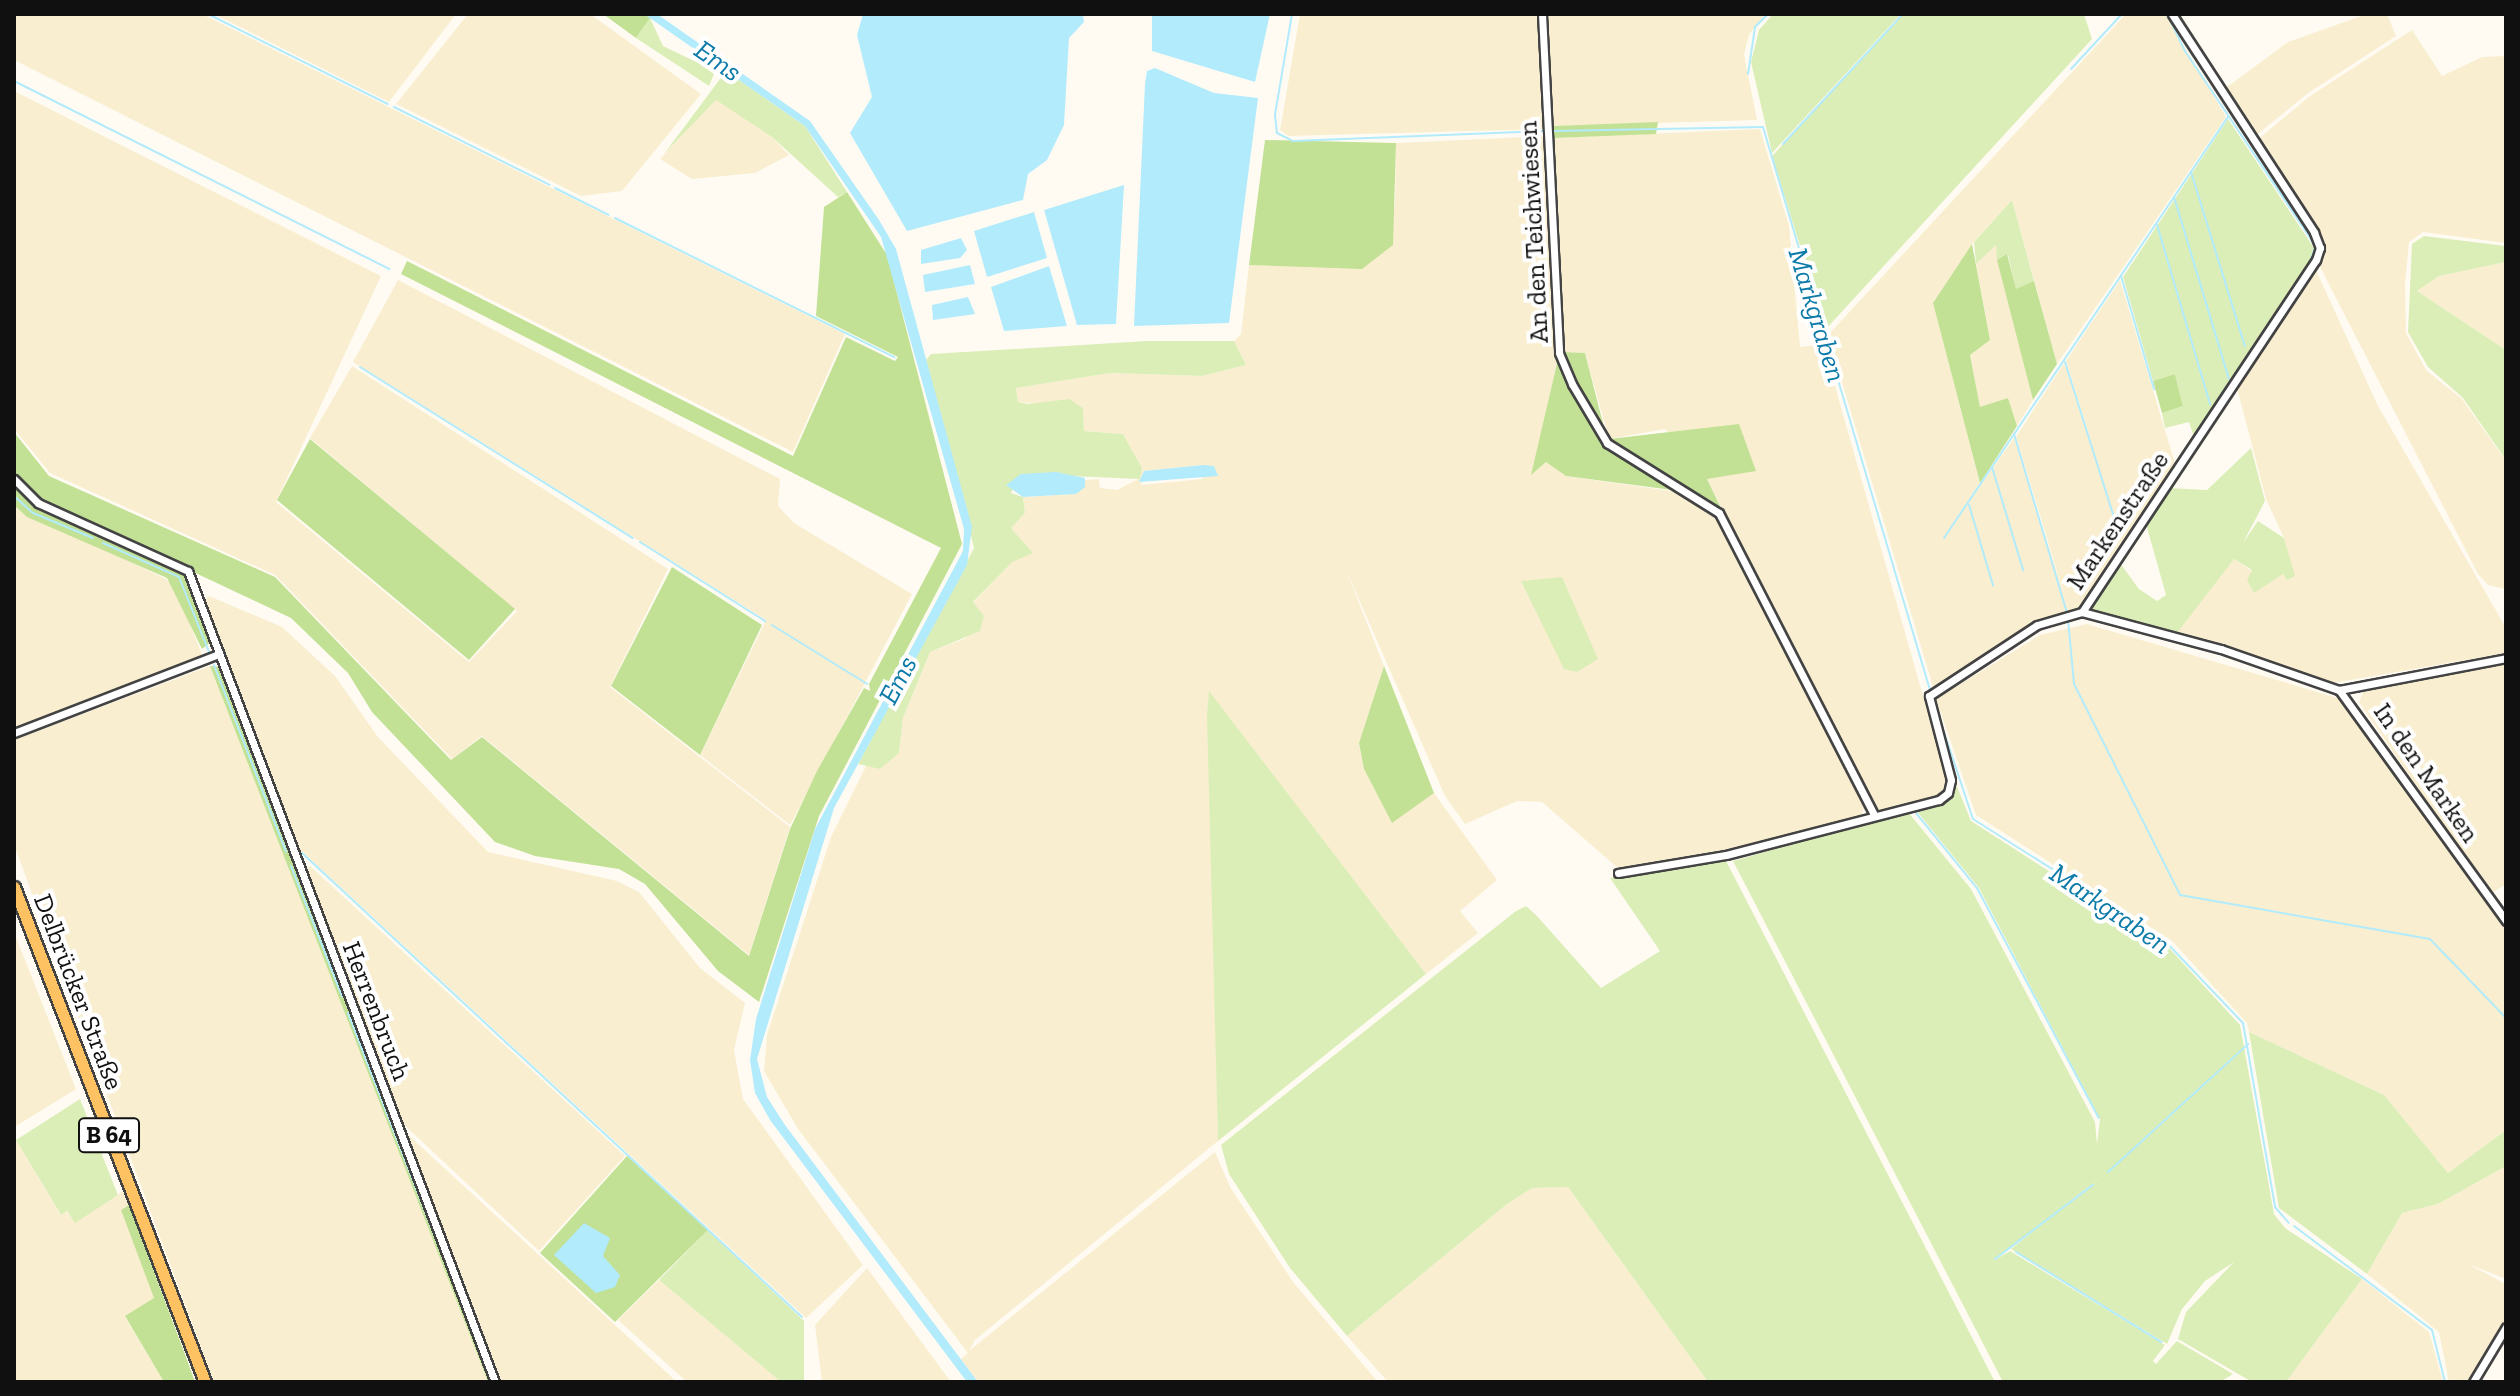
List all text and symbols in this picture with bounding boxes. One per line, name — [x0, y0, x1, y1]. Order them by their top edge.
water label: Ems — [688, 33, 748, 89]
street label: An den Teichwiesen — [1513, 120, 1555, 344]
water label: Markgraben — [1781, 244, 1853, 386]
street label: Markenstraße — [2060, 446, 2176, 596]
water label: Ems — [871, 650, 925, 710]
street label: In den Marken — [2367, 697, 2485, 849]
water label: Markgraben — [2043, 856, 2177, 962]
street label: Delbrücker Straße — [26, 890, 130, 1094]
street label: Herrenbruch — [335, 937, 417, 1085]
road number: B 64 — [77, 1115, 141, 1155]

